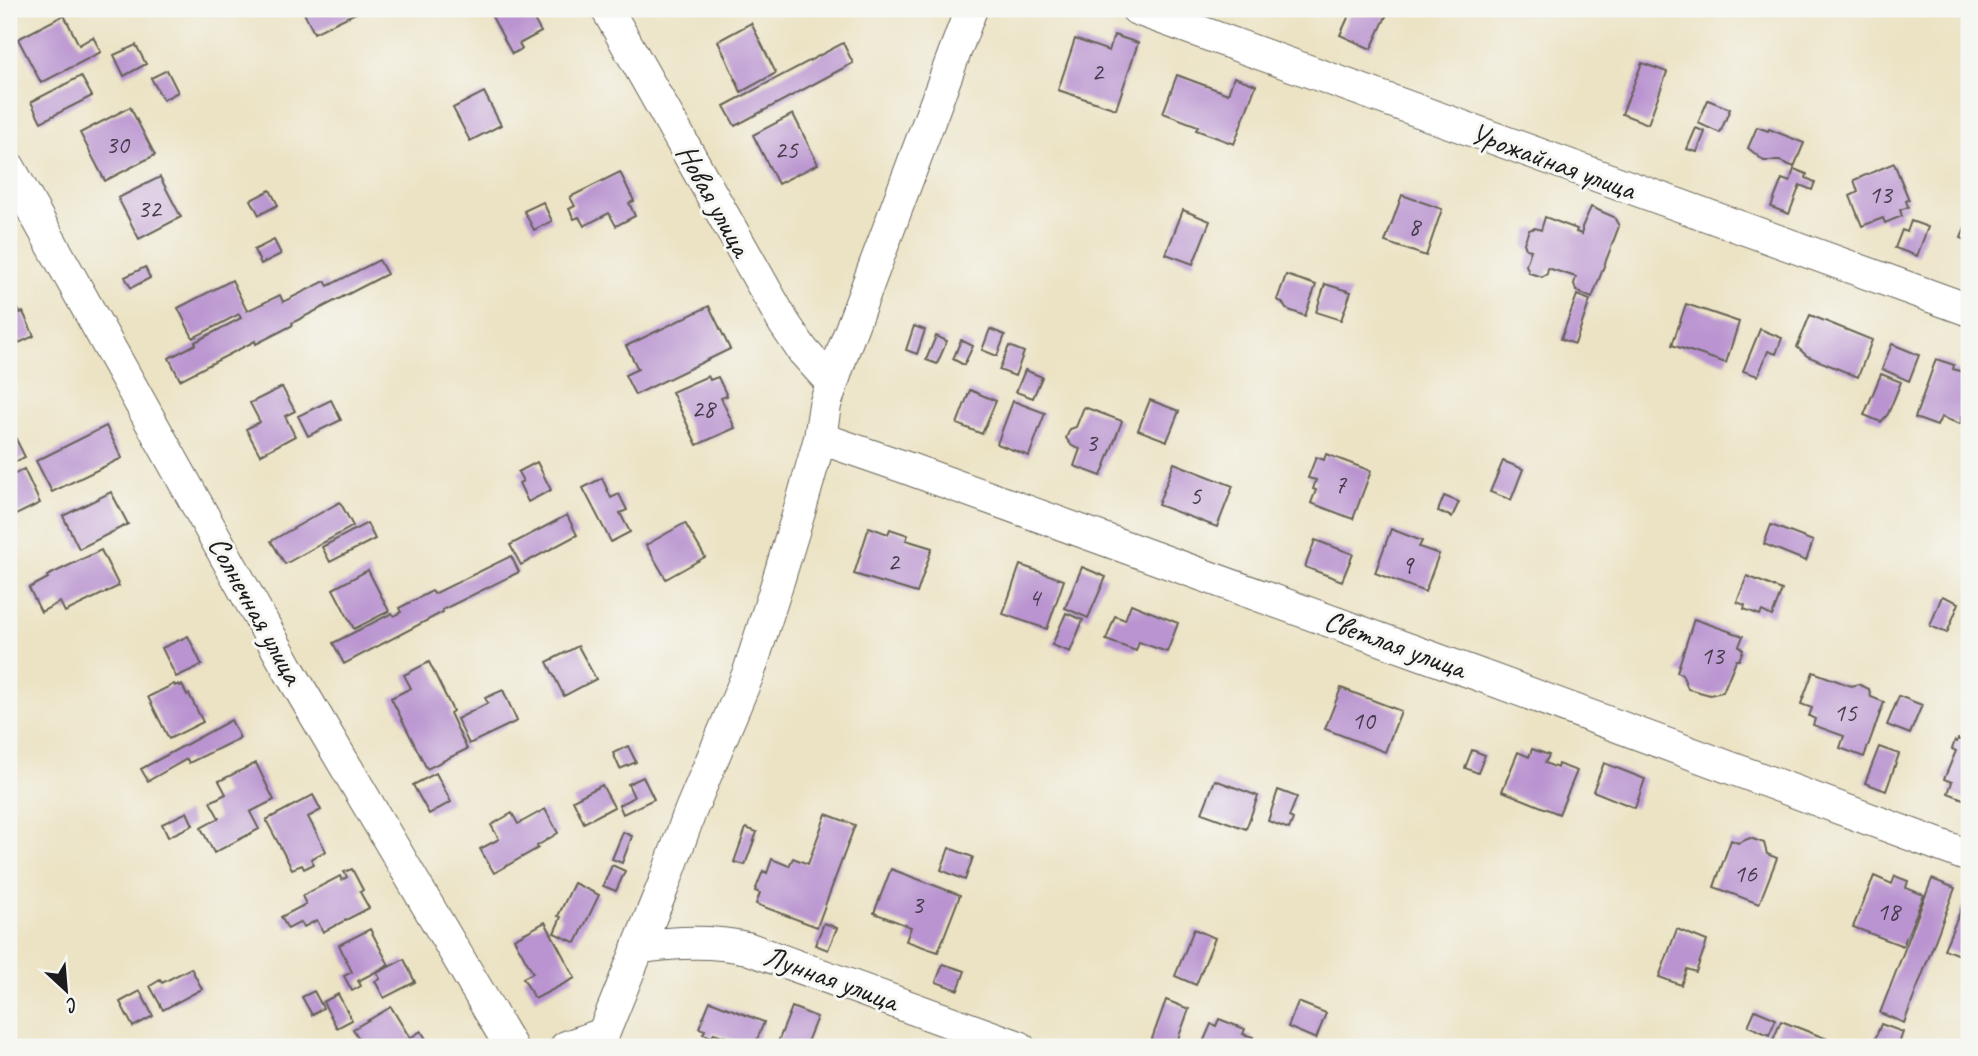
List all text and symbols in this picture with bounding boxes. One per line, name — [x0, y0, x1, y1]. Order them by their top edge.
house number: 2 — [1091, 55, 1105, 88]
street label: Урожайная улица — [1465, 114, 1642, 209]
house number: 30 — [105, 128, 131, 161]
house number: 25 — [774, 133, 799, 166]
street label: Новая улица — [668, 137, 762, 265]
house number: 13 — [1868, 178, 1894, 211]
house number: 32 — [137, 192, 163, 225]
house number: 8 — [1408, 210, 1422, 243]
house number: 28 — [691, 392, 717, 425]
house number: 3 — [1085, 426, 1099, 459]
house number: 7 — [1334, 468, 1347, 501]
house number: 5 — [1189, 479, 1202, 512]
street label: Солнечная улица — [200, 529, 313, 692]
house number: 2 — [887, 545, 901, 578]
house number: 9 — [1401, 548, 1415, 581]
house number: 4 — [1028, 581, 1042, 614]
street label: Светлая улица — [1319, 601, 1473, 688]
house number: 13 — [1700, 639, 1726, 672]
house number: 15 — [1833, 696, 1858, 729]
house number: 10 — [1351, 704, 1377, 737]
house number: 16 — [1733, 857, 1758, 890]
house number: 3 — [911, 888, 925, 921]
house number: 18 — [1876, 895, 1902, 928]
street label: Лунная улица — [759, 936, 906, 1021]
north arrow — [32, 954, 102, 1024]
text: С — [61, 992, 82, 1018]

